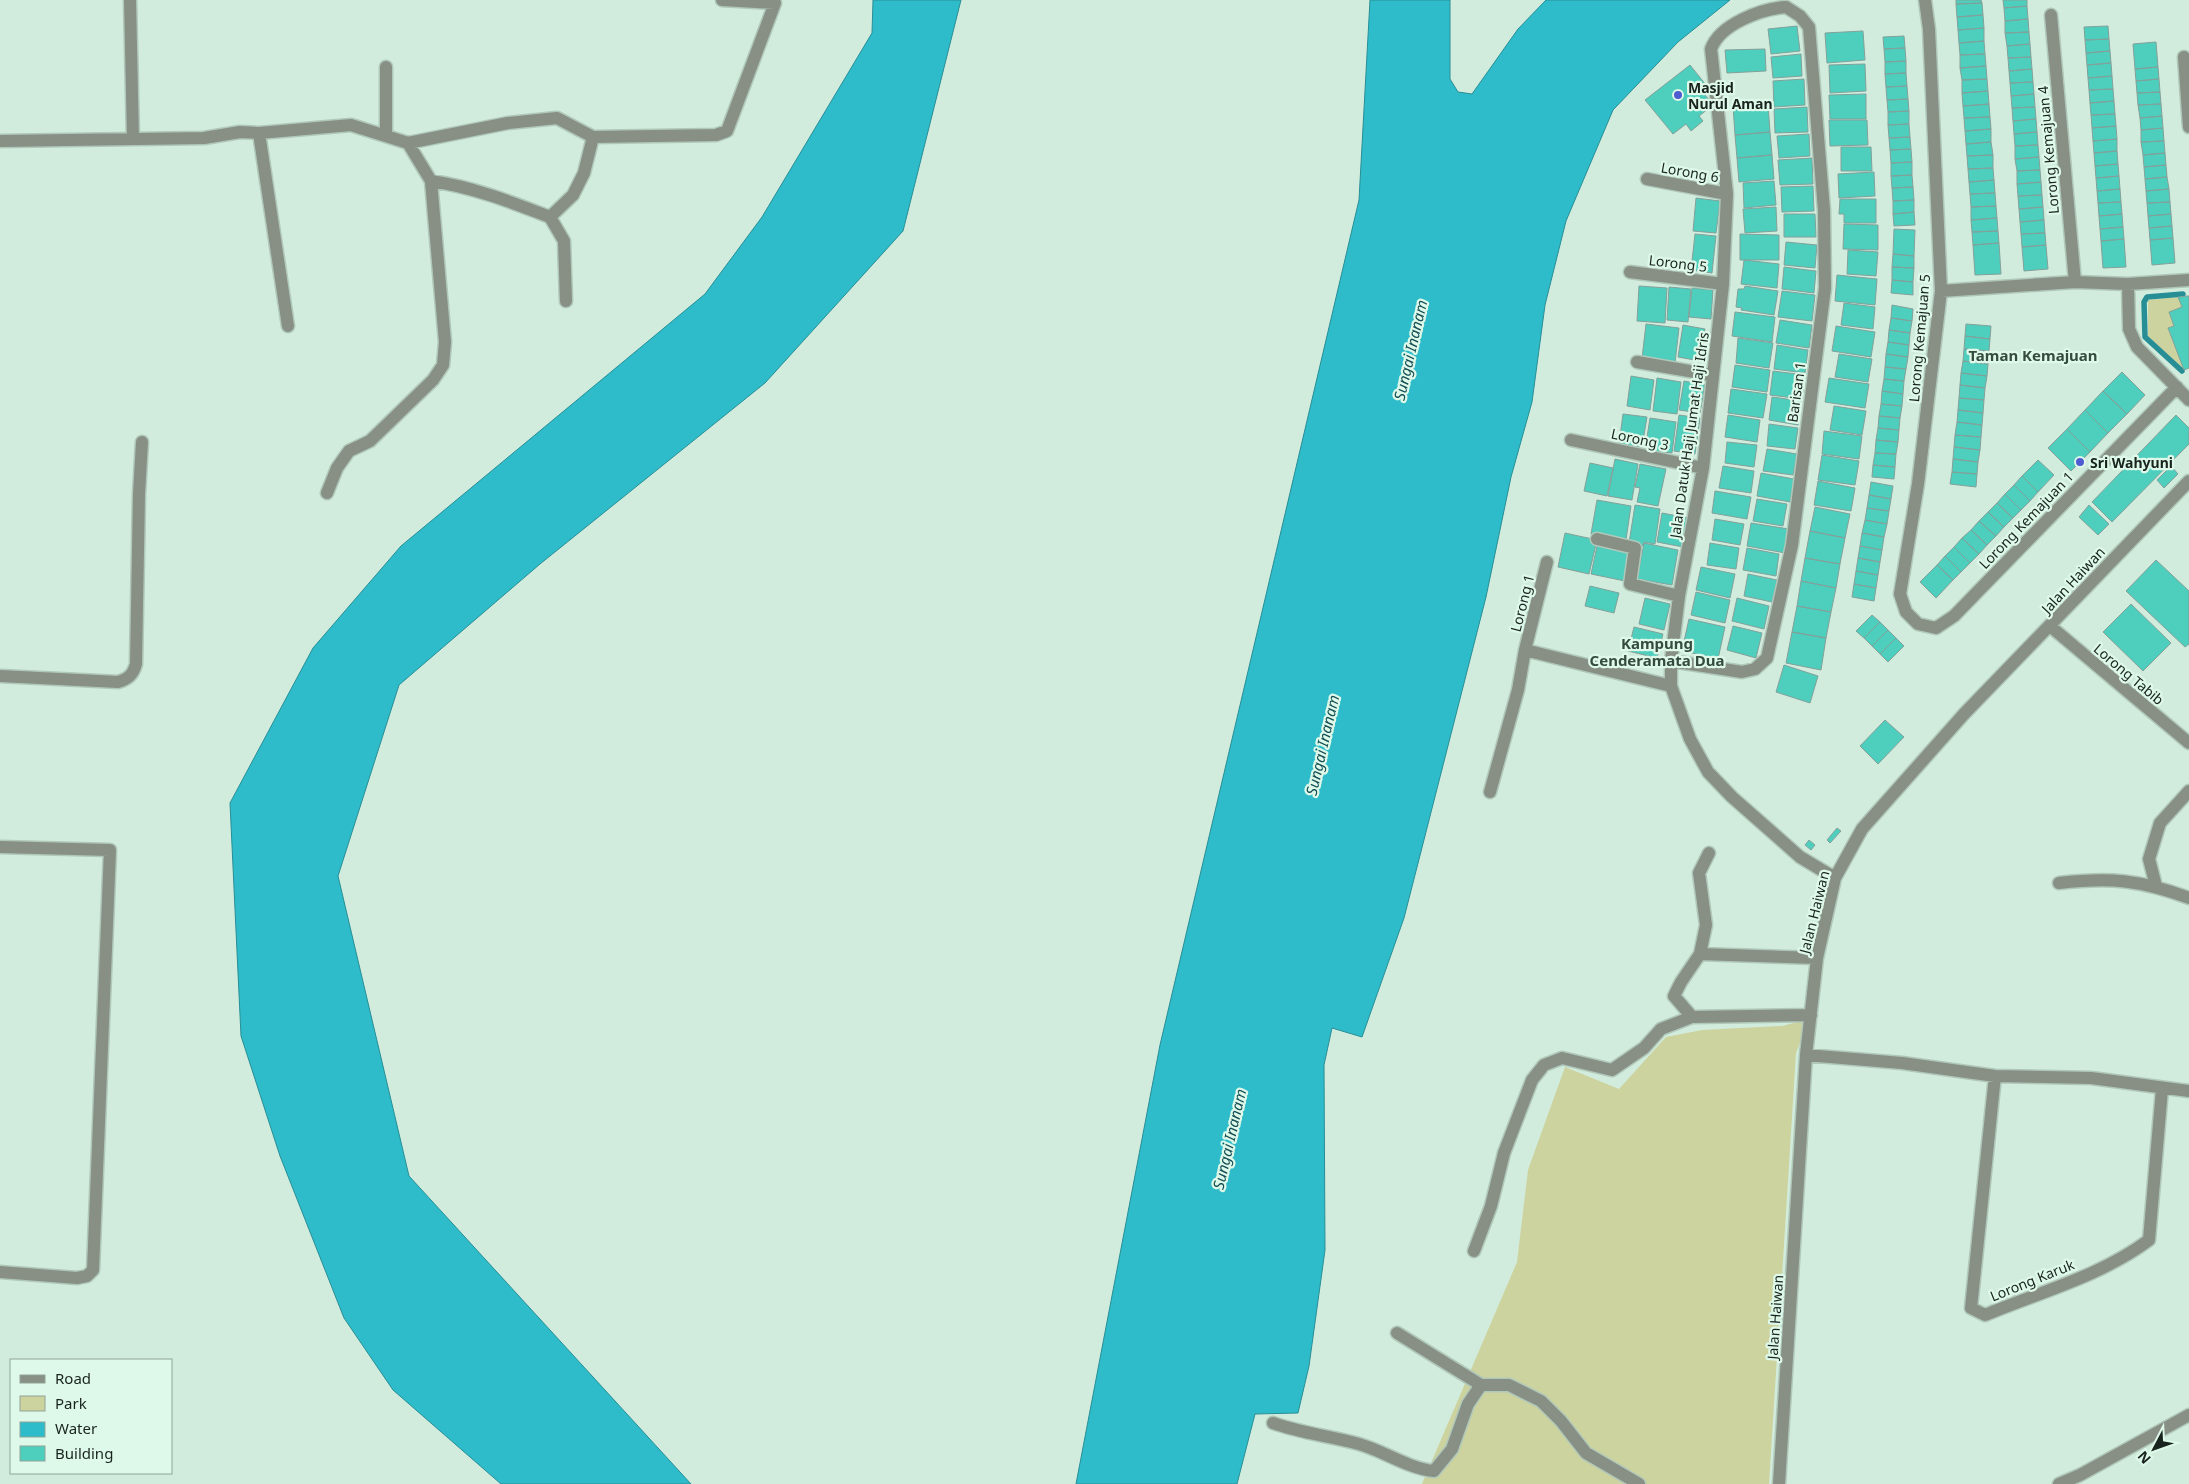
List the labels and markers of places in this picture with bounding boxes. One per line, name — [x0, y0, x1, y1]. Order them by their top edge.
place label: Masjid Nurul Aman — [1688, 78, 1772, 113]
marker: Masjid Nurul Aman — [1672, 89, 1684, 101]
place label: Sri Wahyuni — [2090, 453, 2173, 472]
marker: Sri Wahyuni — [2074, 456, 2086, 468]

